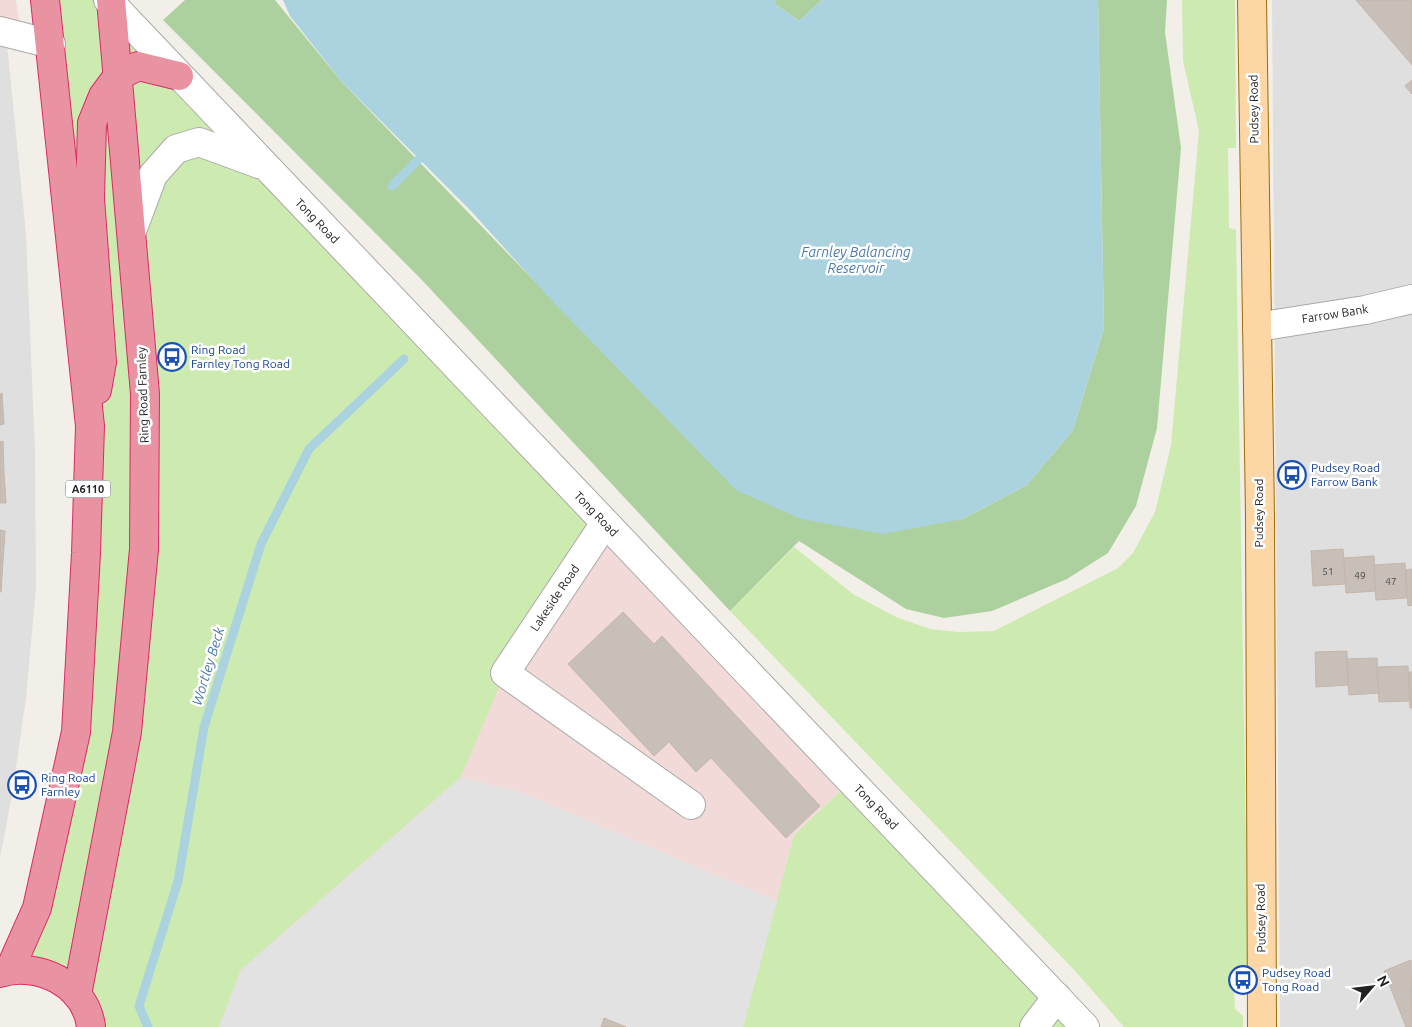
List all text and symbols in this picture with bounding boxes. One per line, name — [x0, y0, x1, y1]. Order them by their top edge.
street label: Pudsey Road — [1246, 74, 1261, 144]
street label: Tong Road — [293, 196, 342, 246]
water label: Farnley Balancing Reservoir — [801, 244, 911, 276]
street label: Farrow Bank — [1301, 302, 1369, 325]
bus stop icon: Ring Road Farnley Tong Road — [157, 342, 187, 372]
place label: Ring Road Farnley Tong Road — [191, 343, 290, 370]
street label: Ring Road Farnley — [134, 346, 151, 443]
bus stop icon: Pudsey Road Farrow Bank — [1277, 460, 1307, 490]
place label: Pudsey Road Farrow Bank — [1311, 461, 1380, 488]
street label: Pudsey Road — [1252, 478, 1265, 548]
road number: A6110 — [66, 480, 110, 498]
street label: Tong Road — [572, 489, 621, 539]
street label: Lakeside Road — [528, 562, 581, 633]
house number: 51 — [1322, 566, 1334, 577]
house number: 49 — [1354, 570, 1366, 581]
house number: 47 — [1385, 576, 1397, 587]
water label: Wortley Beck — [189, 624, 228, 707]
bus stop icon: Ring Road Farnley — [7, 770, 37, 800]
place label: Ring Road Farnley — [41, 771, 96, 798]
street label: Tong Road — [852, 782, 901, 832]
street label: Pudsey Road — [1253, 883, 1268, 953]
north arrow — [1347, 962, 1397, 1012]
bus stop icon: Pudsey Road Tong Road — [1228, 965, 1258, 995]
place label: Pudsey Road Tong Road — [1262, 966, 1331, 993]
text: N — [1374, 973, 1393, 989]

